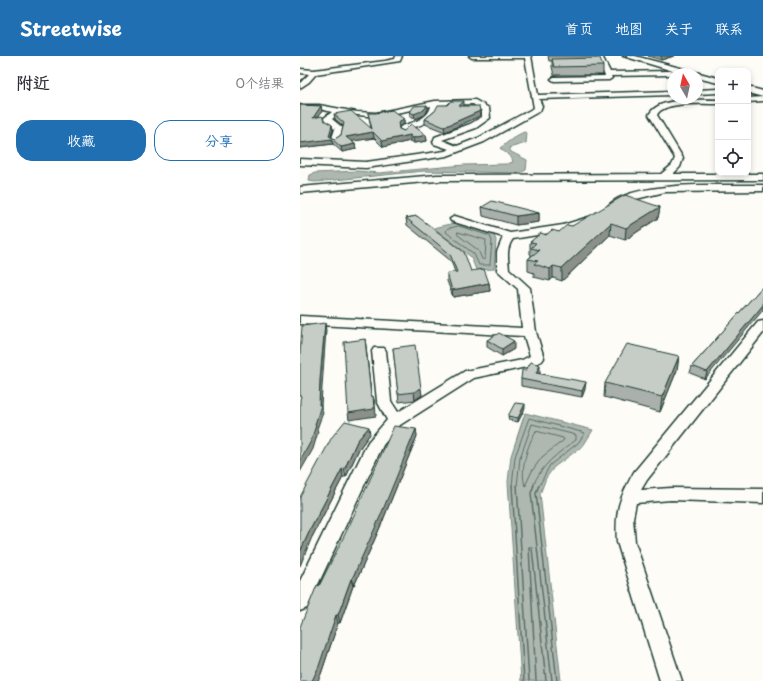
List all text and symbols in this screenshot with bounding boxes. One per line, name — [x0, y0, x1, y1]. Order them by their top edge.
text: Streetwise — [20, 14, 122, 42]
text: 首页 — [565, 18, 593, 39]
text: 地图 — [615, 18, 643, 39]
text: 关于 — [665, 18, 693, 39]
text: 联系 — [715, 18, 743, 39]
north arrow — [667, 68, 703, 104]
map controls — [715, 68, 751, 176]
button: + — [715, 68, 751, 104]
text: 附近 — [16, 69, 50, 95]
text: 0个结果 — [235, 73, 284, 92]
button: − — [715, 104, 751, 140]
button: 收藏 — [16, 120, 146, 161]
button: 分享 — [154, 120, 284, 161]
button: locate — [715, 140, 751, 176]

